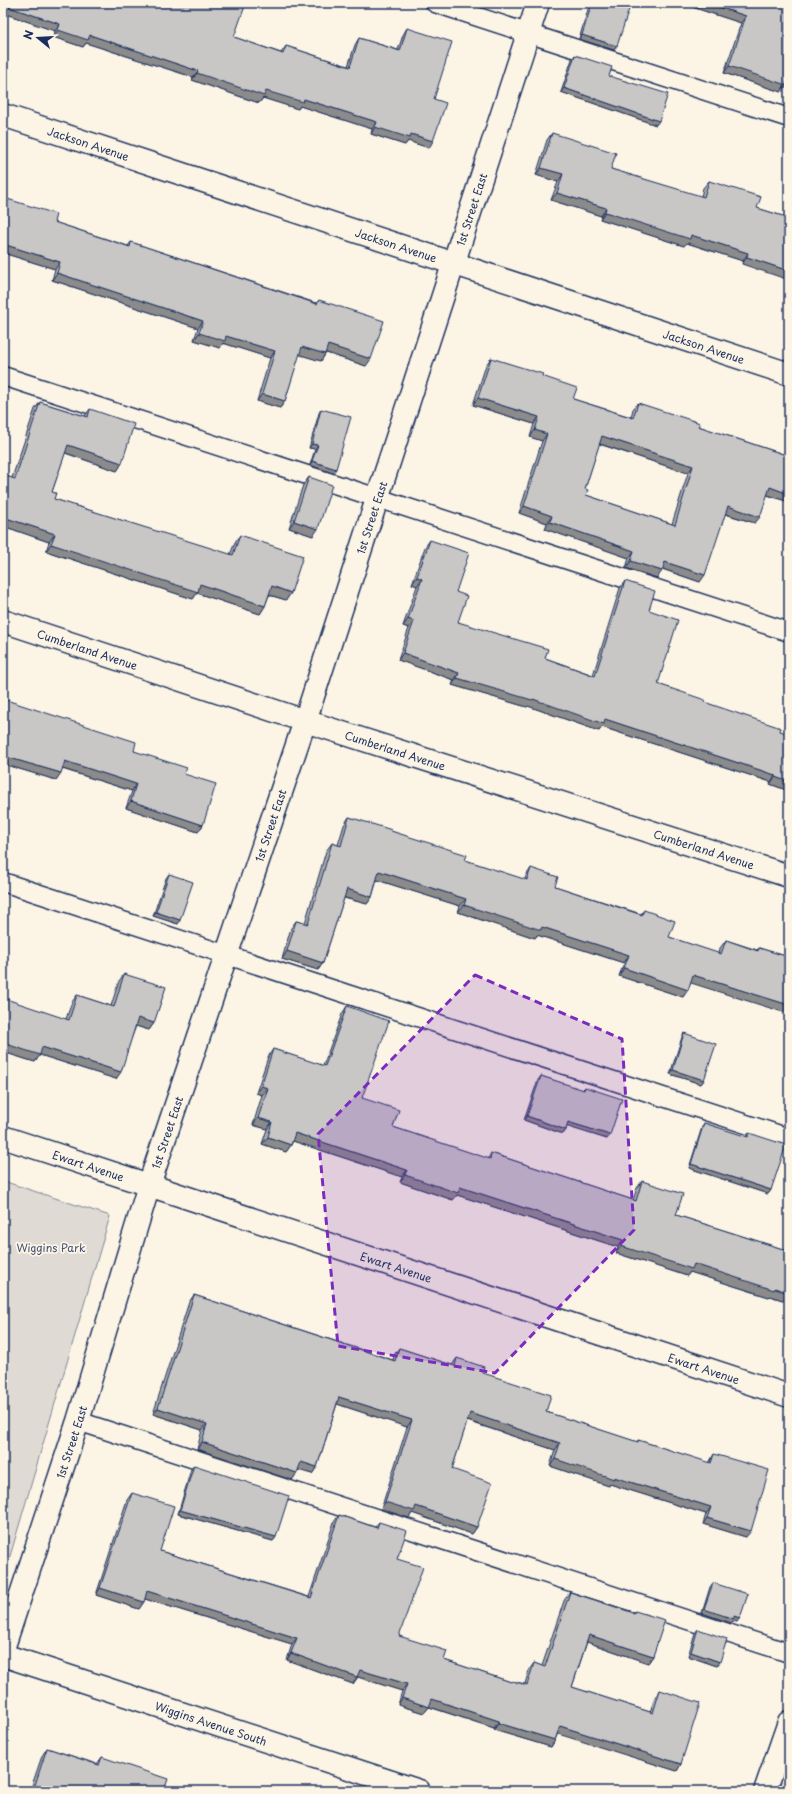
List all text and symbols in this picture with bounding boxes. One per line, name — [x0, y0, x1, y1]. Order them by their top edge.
north arrow — [18, 18, 58, 58]
text: N — [19, 28, 38, 42]
street label: Jackson Avenue — [45, 122, 132, 165]
street label: 1st Street East — [451, 170, 491, 248]
street label: Jackson Avenue — [353, 223, 439, 266]
street label: Jackson Avenue — [661, 325, 747, 367]
street label: 1st Street East — [351, 478, 391, 556]
street label: Cumberland Avenue — [35, 624, 140, 674]
street label: Cumberland Avenue — [343, 726, 448, 774]
street label: 1st Street East — [250, 786, 290, 864]
street label: Cumberland Avenue — [651, 825, 757, 873]
street label: 1st Street East — [147, 1093, 187, 1171]
street label: Ewart Avenue — [50, 1145, 126, 1185]
park label: Wiggins Park — [16, 1239, 86, 1256]
street label: Ewart Avenue — [358, 1247, 434, 1286]
street label: Ewart Avenue — [666, 1348, 742, 1388]
street label: 1st Street East — [51, 1403, 91, 1481]
street label: Wiggins Avenue South — [153, 1697, 269, 1749]

